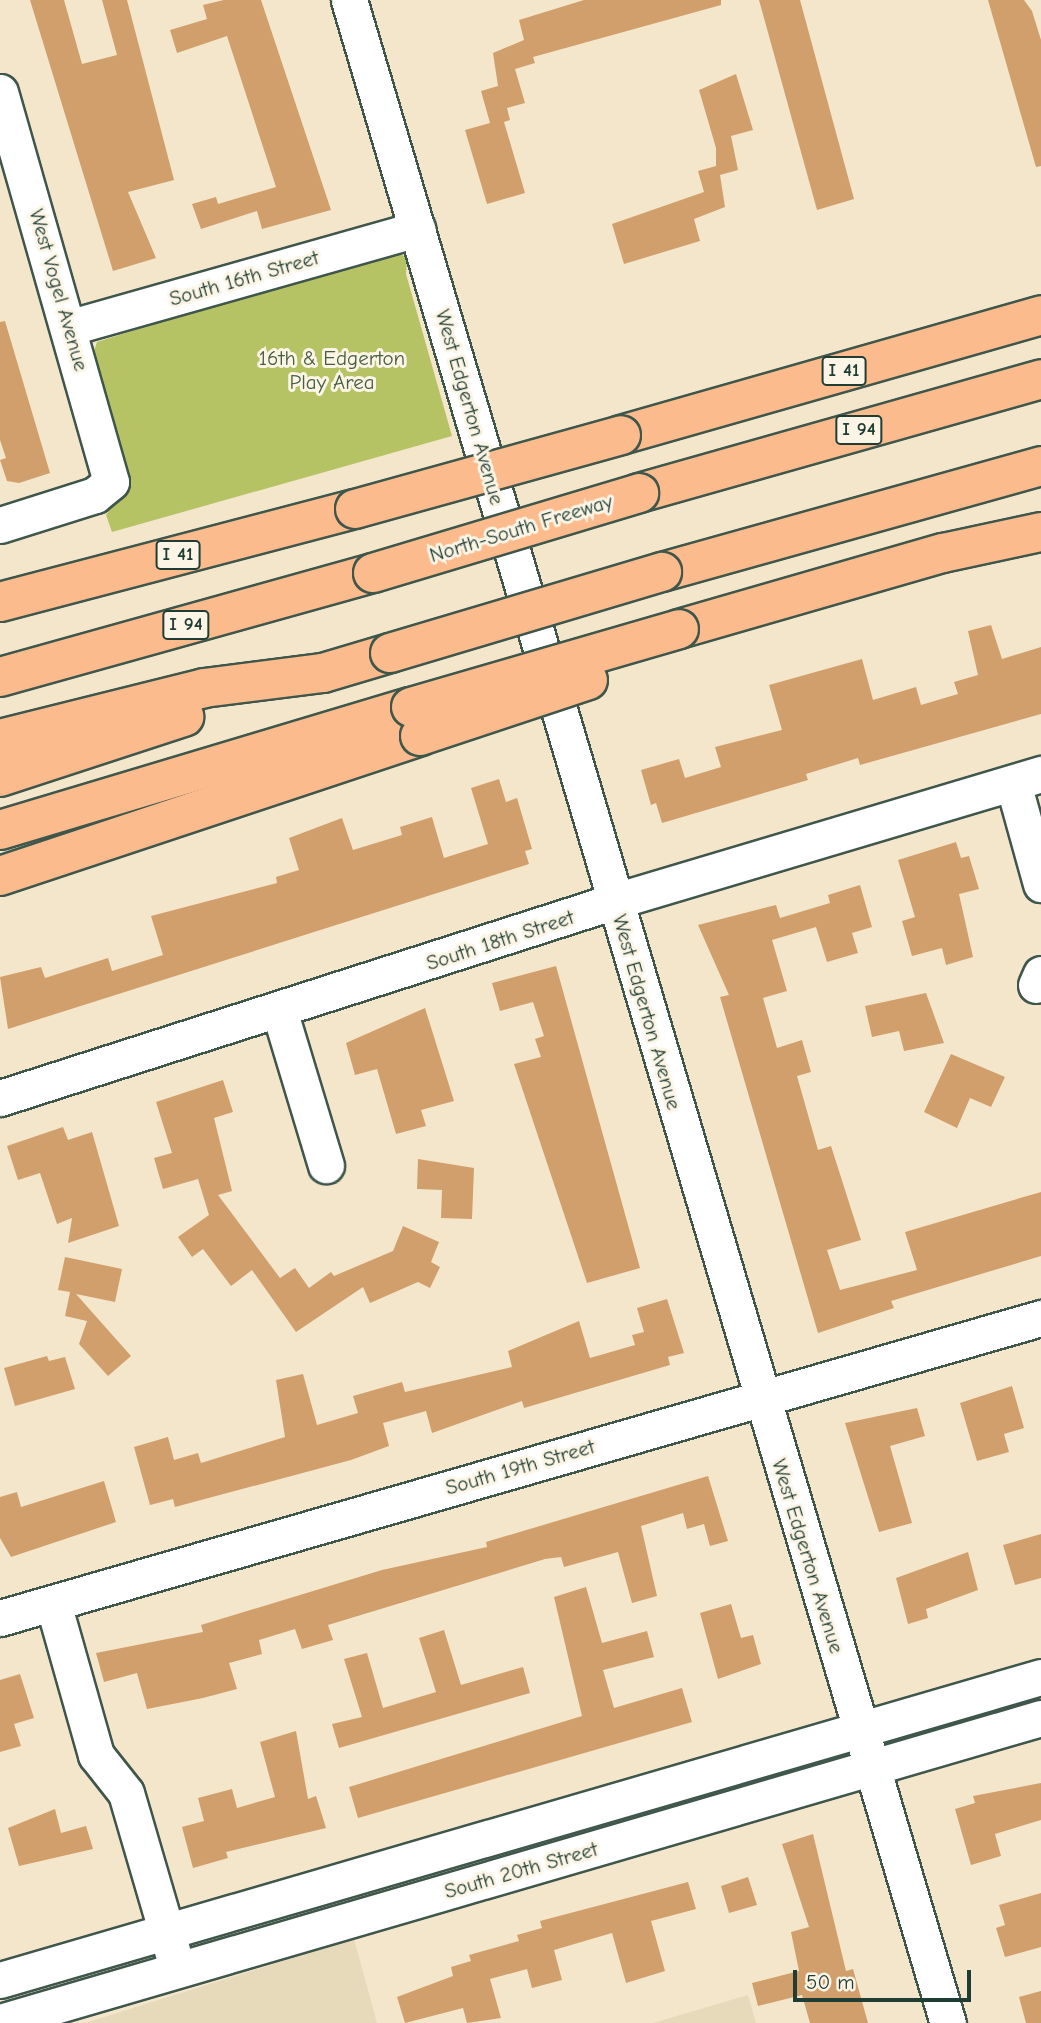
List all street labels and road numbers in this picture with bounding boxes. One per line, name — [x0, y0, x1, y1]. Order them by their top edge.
street label: West Vogel Avenue — [24, 206, 94, 374]
street label: South 16th Street — [166, 245, 322, 311]
street label: West Edgerton Avenue — [430, 306, 510, 508]
road number: I 41 — [821, 356, 867, 386]
road number: I 94 — [834, 414, 884, 446]
street label: North-South Freeway — [426, 488, 616, 568]
road number: I 41 — [155, 540, 201, 570]
road number: I 94 — [162, 610, 210, 640]
street label: South 18th Street — [423, 904, 577, 976]
street label: West Edgerton Avenue — [607, 911, 687, 1113]
street label: South 19th Street — [442, 1434, 598, 1500]
street label: West Edgerton Avenue — [766, 1456, 850, 1656]
street label: South 20th Street — [441, 1836, 601, 1904]

